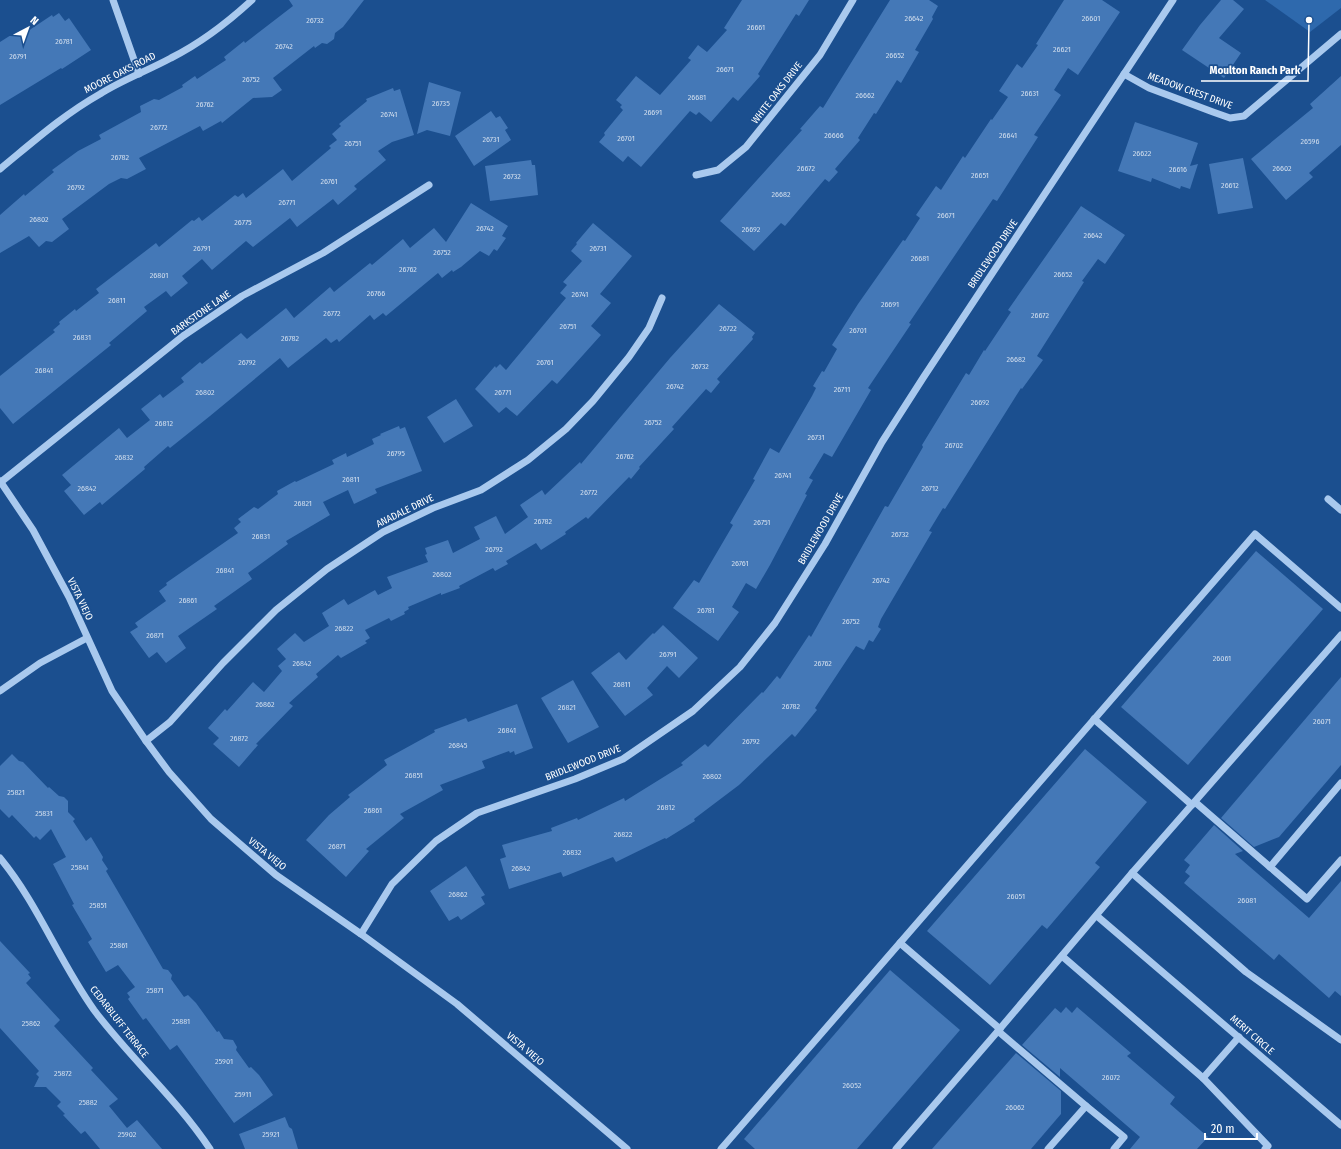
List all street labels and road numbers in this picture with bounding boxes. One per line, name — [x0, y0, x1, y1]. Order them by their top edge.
street label: MOORE OAKS ROAD — [82, 50, 158, 96]
street label: WHITE OAKS DRIVE — [749, 59, 805, 126]
street label: MEADOW CREST DRIVE — [1146, 70, 1234, 112]
street label: BRIDLEWOOD DRIVE — [966, 217, 1021, 291]
street label: BARKSTONE LANE — [169, 288, 233, 338]
street label: BRIDLEWOOD DRIVE — [796, 491, 846, 567]
street label: ANADALE DRIVE — [374, 492, 436, 530]
street label: VISTA VIEJO — [65, 576, 95, 622]
street label: BRIDLEWOOD DRIVE — [544, 742, 623, 784]
street label: VISTA VIEJO — [246, 835, 288, 873]
street label: CEDARBLUFF TERRACE — [87, 984, 151, 1061]
street label: MERIT CIRCLE — [1228, 1013, 1277, 1057]
street label: VISTA VIEJO — [504, 1030, 546, 1068]

